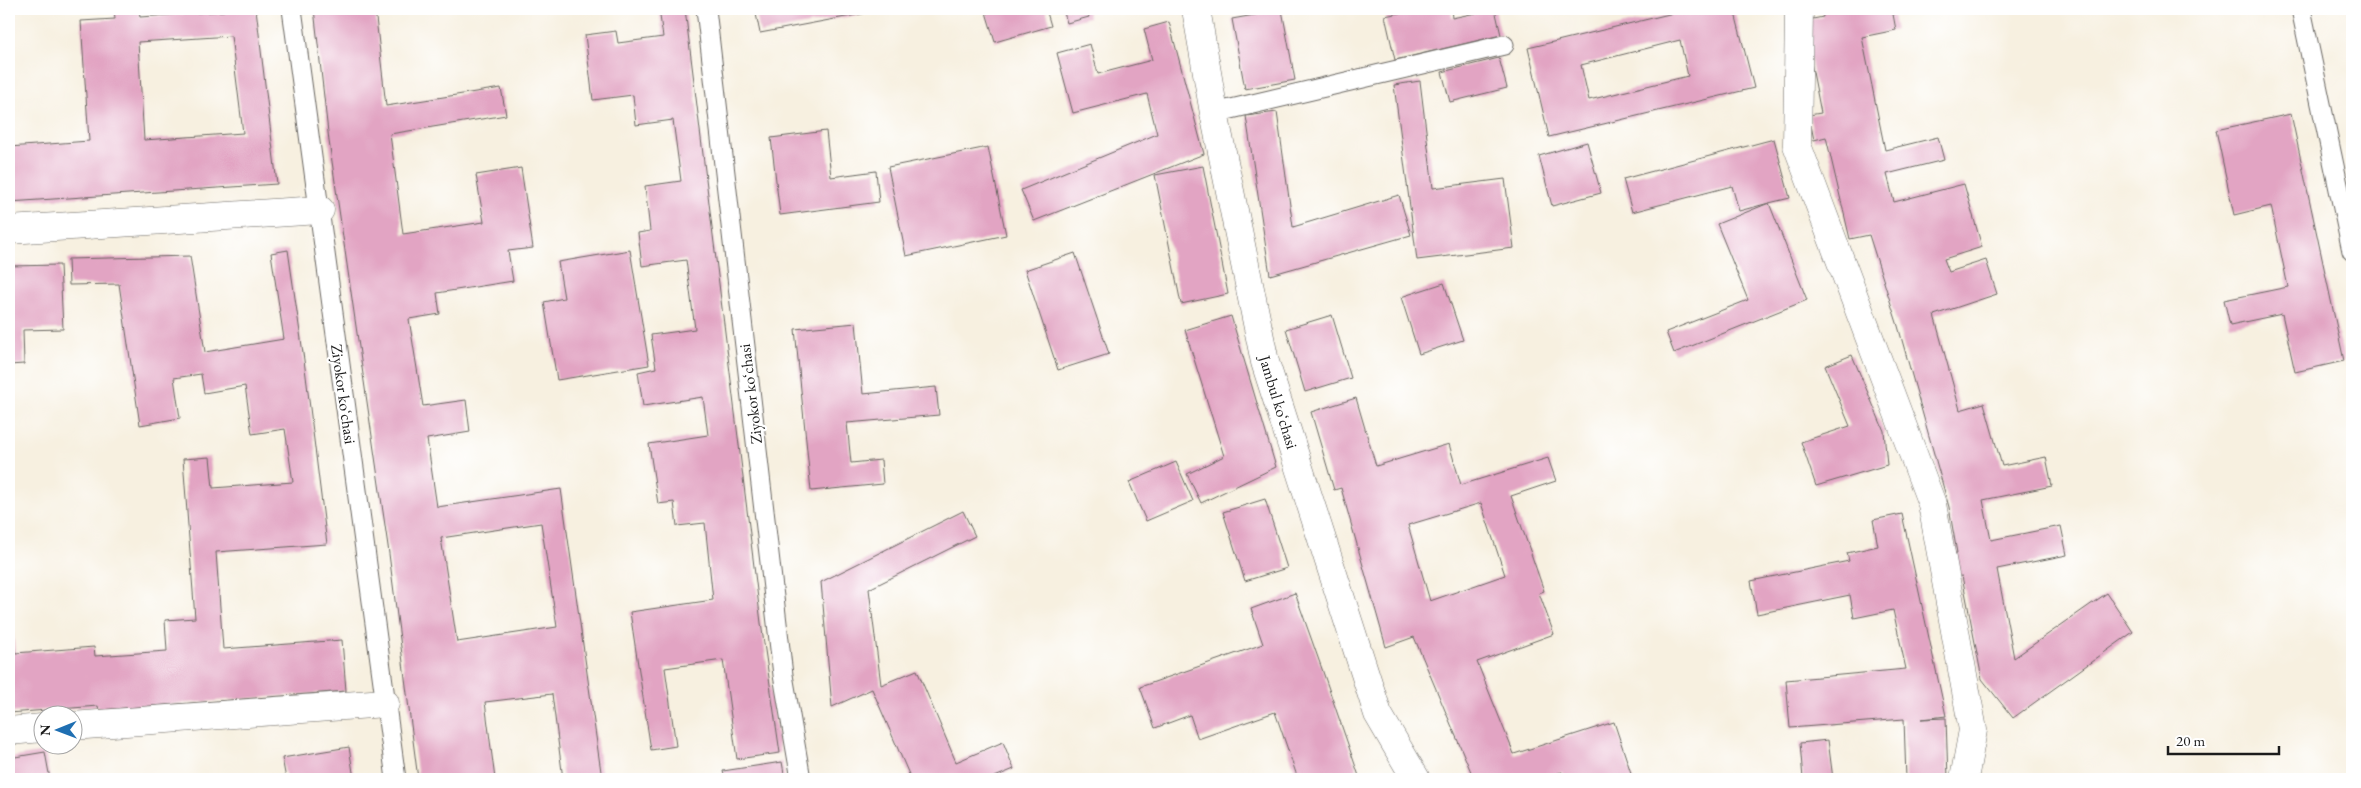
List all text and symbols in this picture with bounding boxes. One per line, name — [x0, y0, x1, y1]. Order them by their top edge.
street label: Ziyokor koʻchasi — [326, 343, 361, 445]
street label: Ziyokor koʻchasi — [734, 343, 767, 445]
street label: Jambul koʻchasi — [1254, 351, 1303, 452]
north arrow — [32, 706, 82, 756]
scale bar — [2168, 723, 2280, 755]
text: N — [36, 724, 54, 736]
text: 20 m — [2176, 731, 2205, 750]

